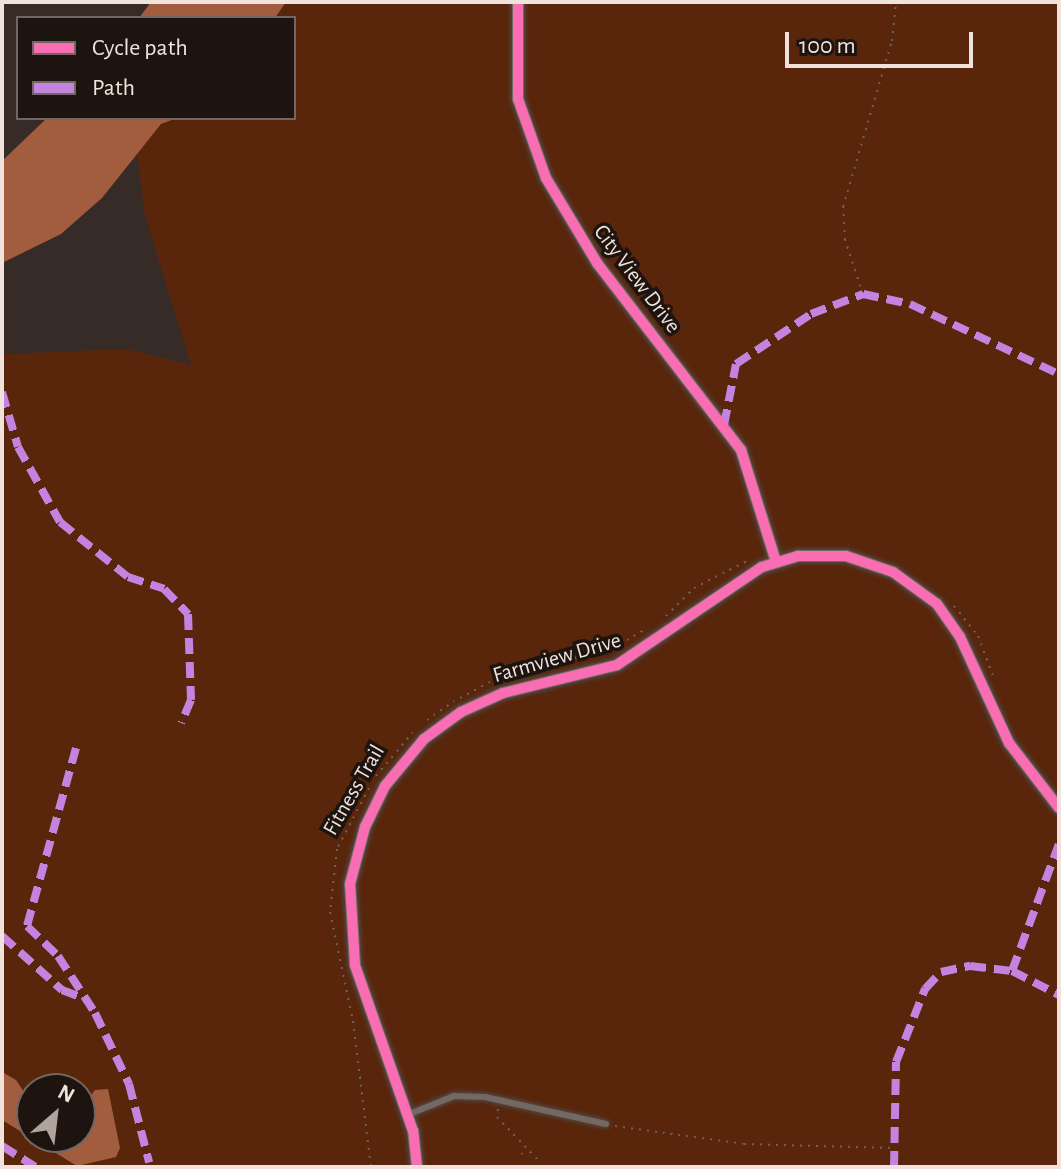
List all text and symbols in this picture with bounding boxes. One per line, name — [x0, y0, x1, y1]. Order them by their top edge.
legend — [16, 16, 296, 120]
scale bar — [789, 16, 977, 66]
text: 100 m — [799, 34, 856, 58]
text: Cycle path — [92, 36, 188, 60]
text: Path — [92, 76, 135, 100]
street label: City View Drive — [588, 220, 686, 338]
street label: Farmview Drive — [490, 627, 624, 689]
street label: Fitness Trail — [317, 740, 391, 840]
north arrow — [16, 1073, 96, 1153]
text: N — [54, 1080, 78, 1107]

